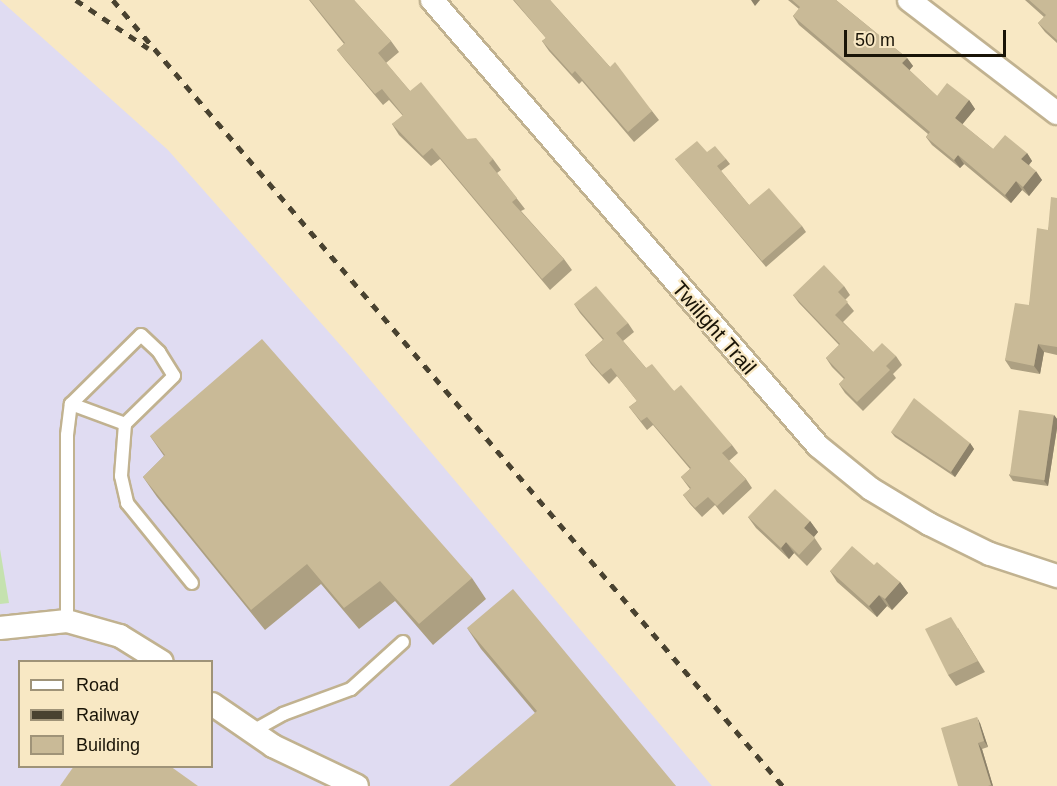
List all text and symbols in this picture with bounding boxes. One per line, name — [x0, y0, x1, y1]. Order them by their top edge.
scale bar — [847, 18, 1009, 56]
text: 50 m — [855, 30, 895, 50]
street label: Twilight Trail — [666, 276, 762, 380]
legend — [18, 660, 213, 768]
text: Road — [76, 675, 119, 695]
text: Railway — [76, 705, 139, 725]
text: Building — [76, 735, 140, 755]

